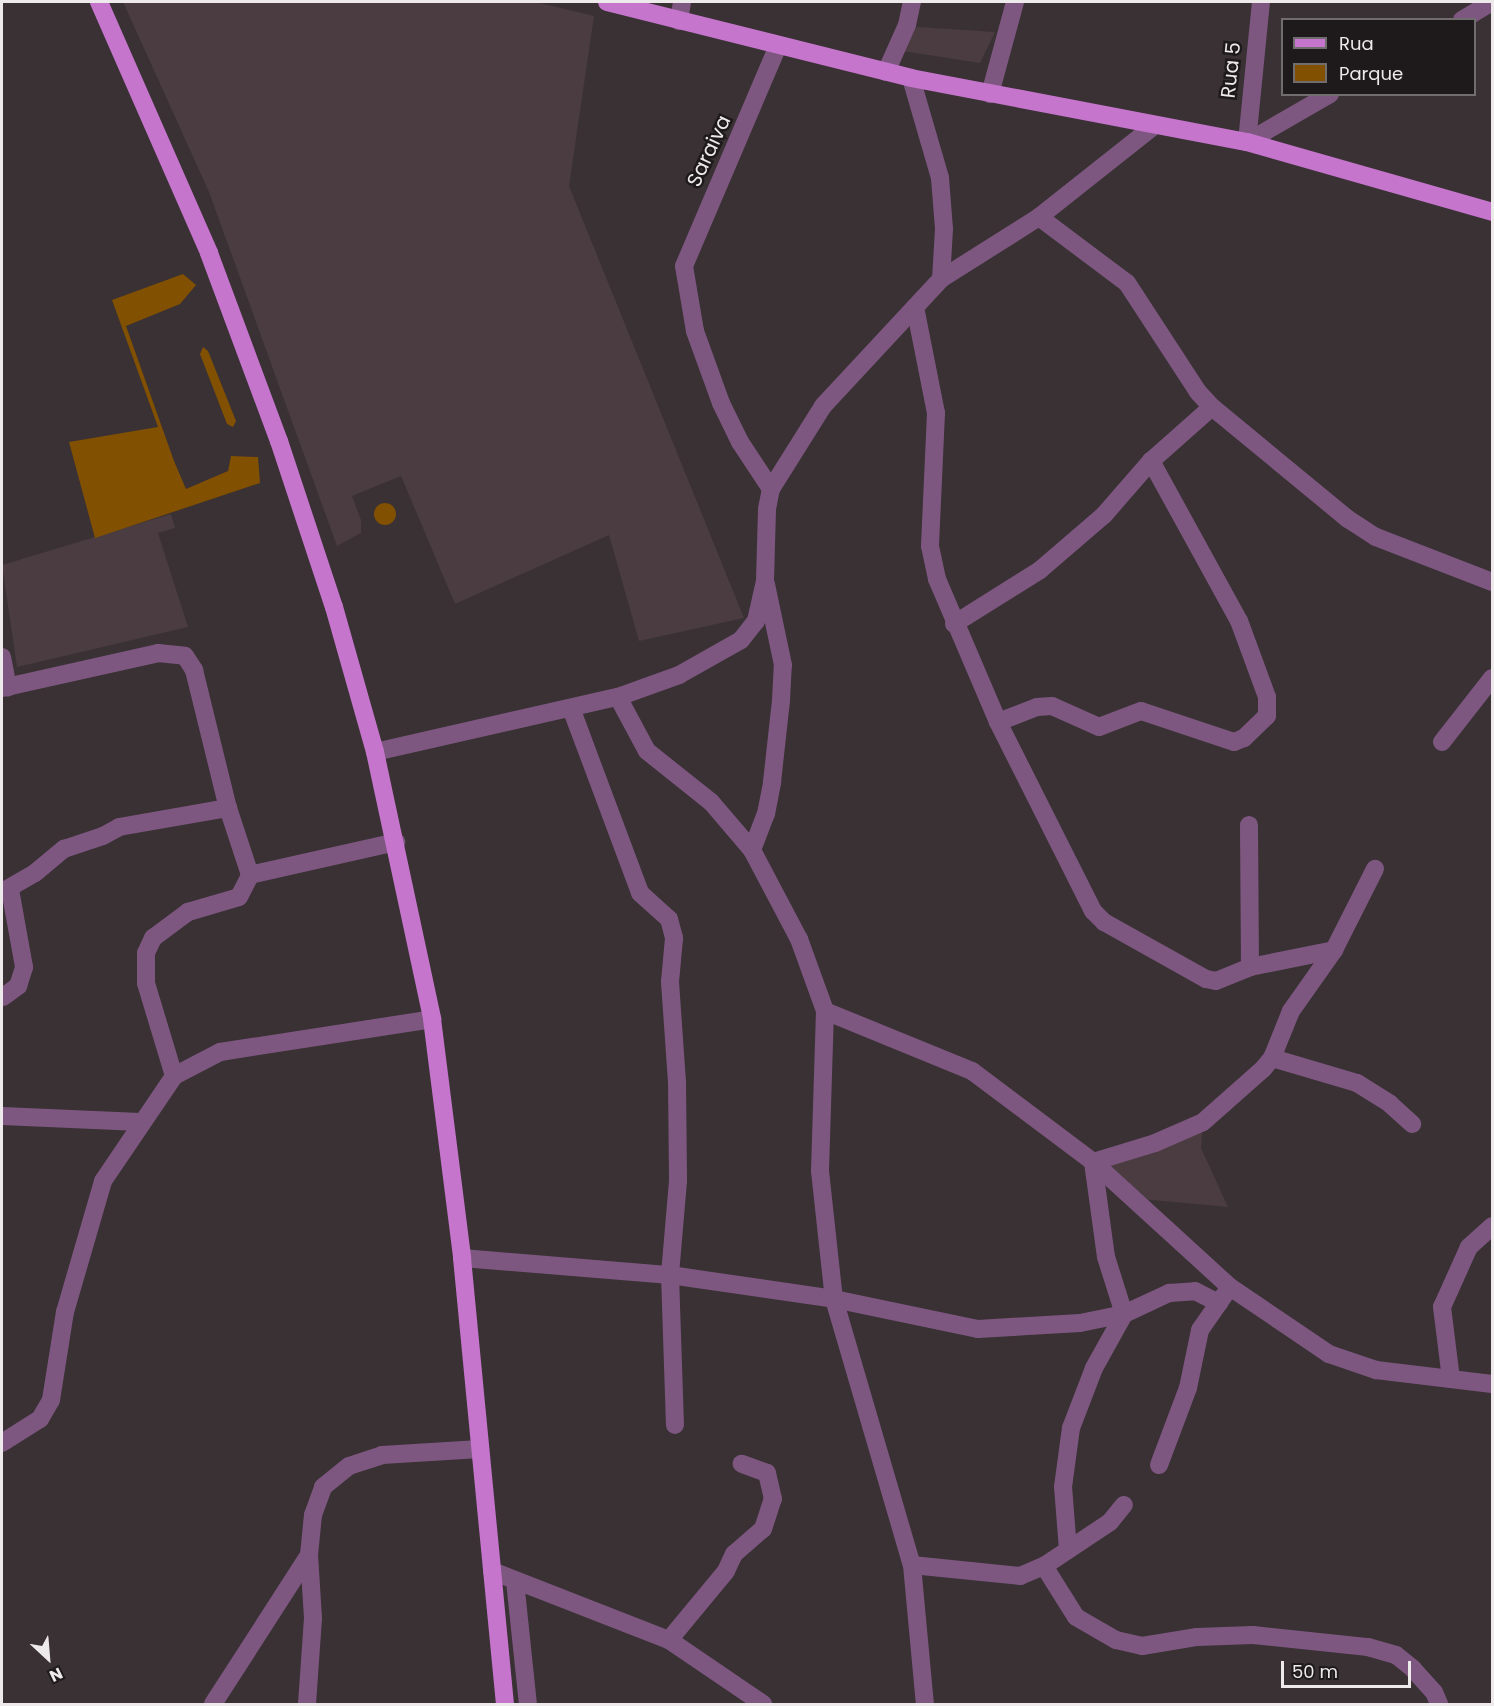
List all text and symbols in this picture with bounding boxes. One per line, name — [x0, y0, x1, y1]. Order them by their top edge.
legend — [1281, 18, 1476, 96]
text: Rua — [1339, 31, 1374, 56]
street label: Rua 5 — [1216, 41, 1246, 99]
text: Parque — [1339, 61, 1403, 86]
street label: Saraiva — [682, 112, 736, 190]
north arrow — [18, 1628, 78, 1688]
scale bar — [1284, 1649, 1414, 1687]
text: 50 m — [1292, 1659, 1338, 1684]
text: N — [46, 1662, 67, 1688]

